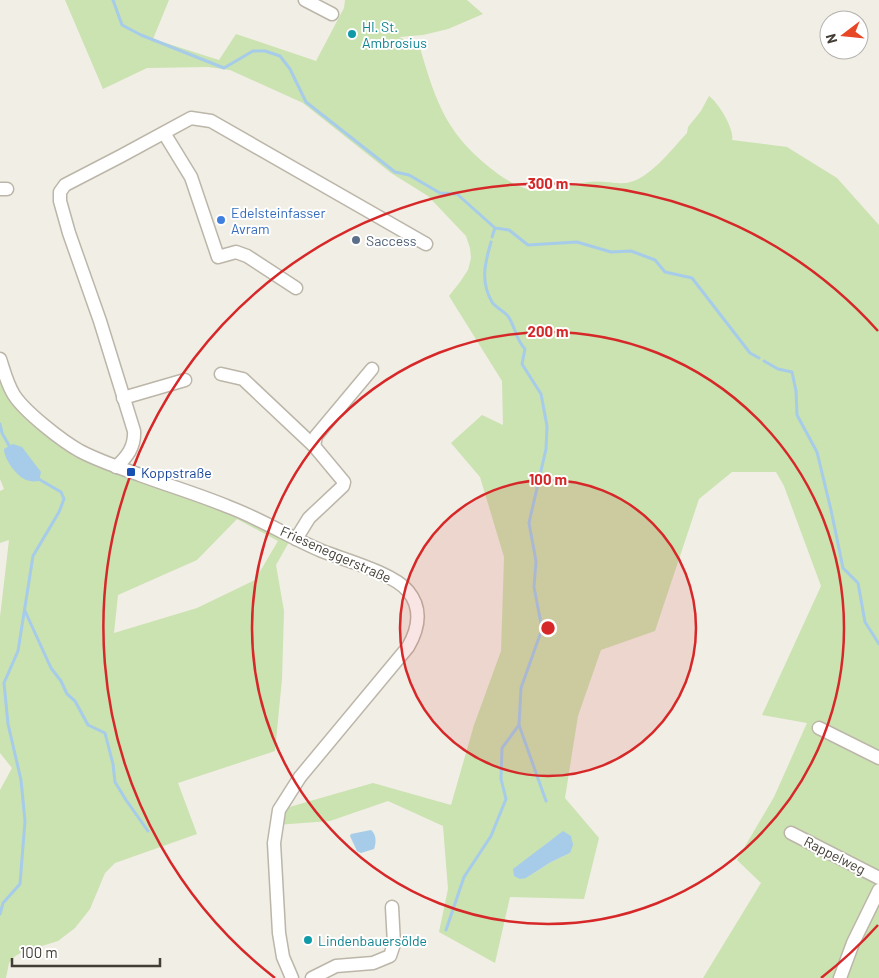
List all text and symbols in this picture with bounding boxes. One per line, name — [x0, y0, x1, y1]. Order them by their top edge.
north arrow — [819, 10, 869, 60]
place label: Hl. St. Ambrosius — [362, 18, 427, 51]
marker: Hl. St. Ambrosius — [346, 28, 358, 40]
text: N — [822, 32, 840, 46]
text: 300 m — [528, 174, 568, 192]
place label: Edelsteinfasser Avram — [231, 204, 326, 237]
marker: Edelsteinfasser Avram — [215, 214, 227, 226]
place label: Saccess — [366, 232, 417, 249]
marker: Saccess — [350, 234, 362, 246]
text: 200 m — [527, 322, 569, 340]
place label: Koppstraße — [141, 464, 212, 481]
marker: Koppstraße — [125, 466, 137, 478]
text: 100 m — [529, 470, 567, 488]
street label: Frieseneggerstraße — [278, 522, 394, 586]
centre of rings — [539, 619, 557, 637]
street label: Rappelweg — [801, 832, 869, 878]
place label: Lindenbauersölde — [318, 932, 427, 949]
marker: Lindenbauersölde — [302, 934, 314, 946]
scale bar — [12, 936, 160, 968]
text: 100 m — [20, 943, 58, 961]

